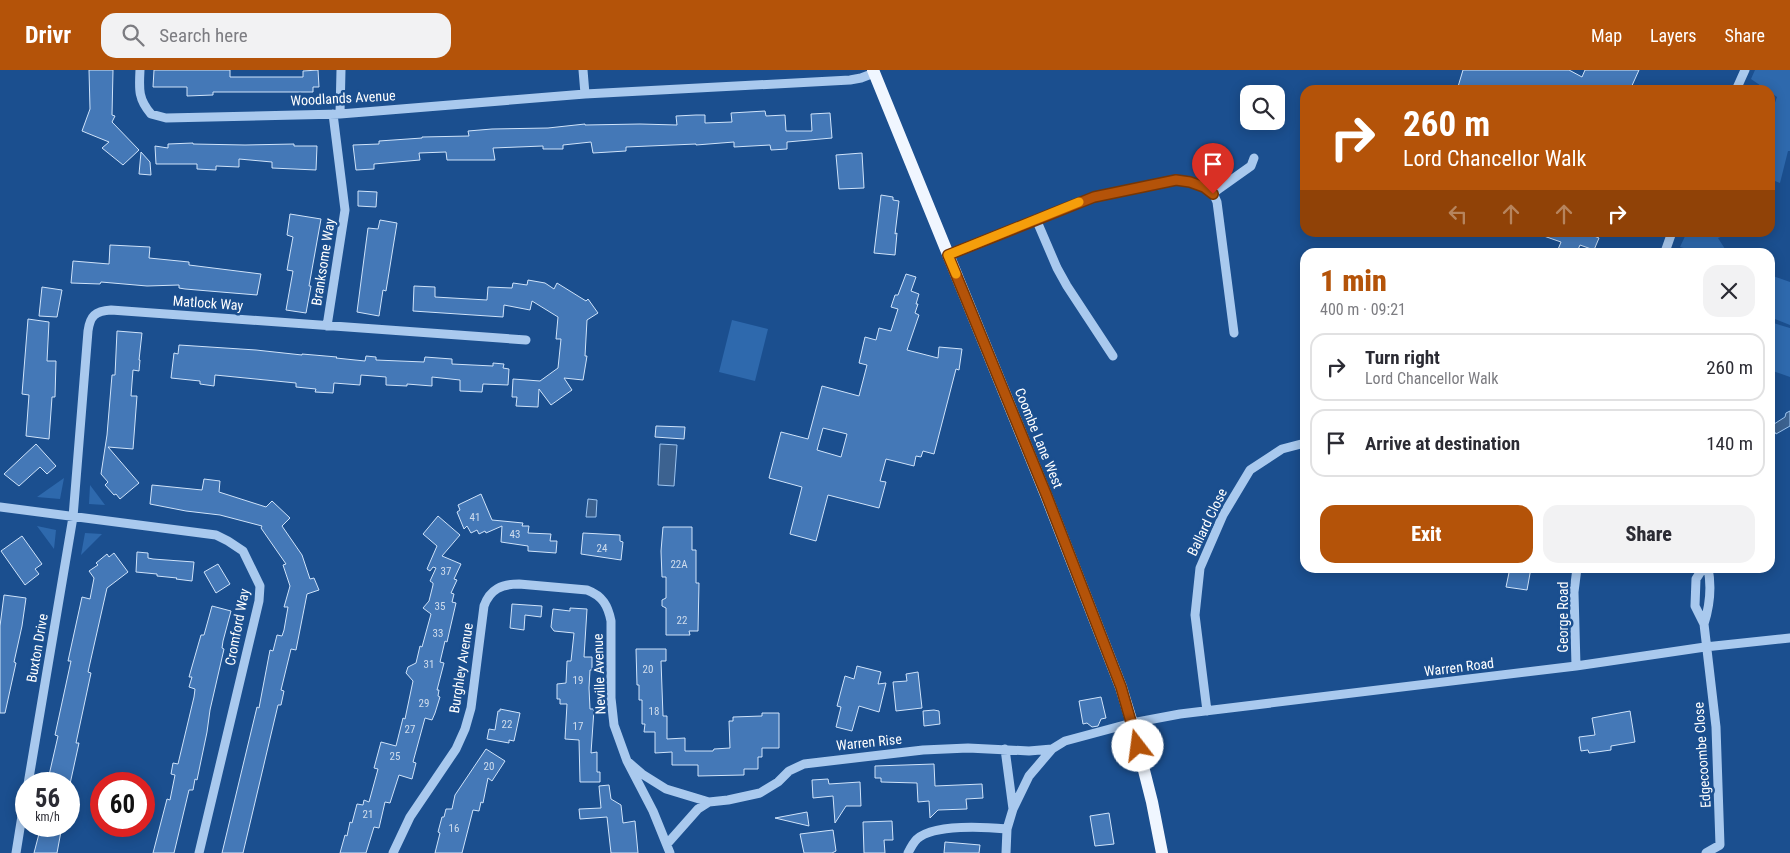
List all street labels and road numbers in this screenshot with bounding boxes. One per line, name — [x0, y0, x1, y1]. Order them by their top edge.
street label: Woodlands Avenue — [290, 87, 396, 109]
street label: Branksome Way — [308, 217, 338, 307]
street label: Matlock Way — [172, 293, 244, 313]
street label: Coombe Lane West — [1012, 386, 1066, 490]
street label: Ballard Close — [1184, 485, 1230, 558]
street label: George Road — [1555, 582, 1571, 652]
street label: Cromford Way — [222, 587, 252, 667]
street label: Buxton Drive — [23, 612, 51, 684]
street label: Burghley Avenue — [446, 621, 476, 714]
street label: Neville Avenue — [590, 633, 608, 715]
street label: Warren Road — [1423, 655, 1495, 679]
street label: Edgecoombe Close — [1690, 701, 1714, 808]
street label: Warren Rise — [835, 731, 903, 753]

